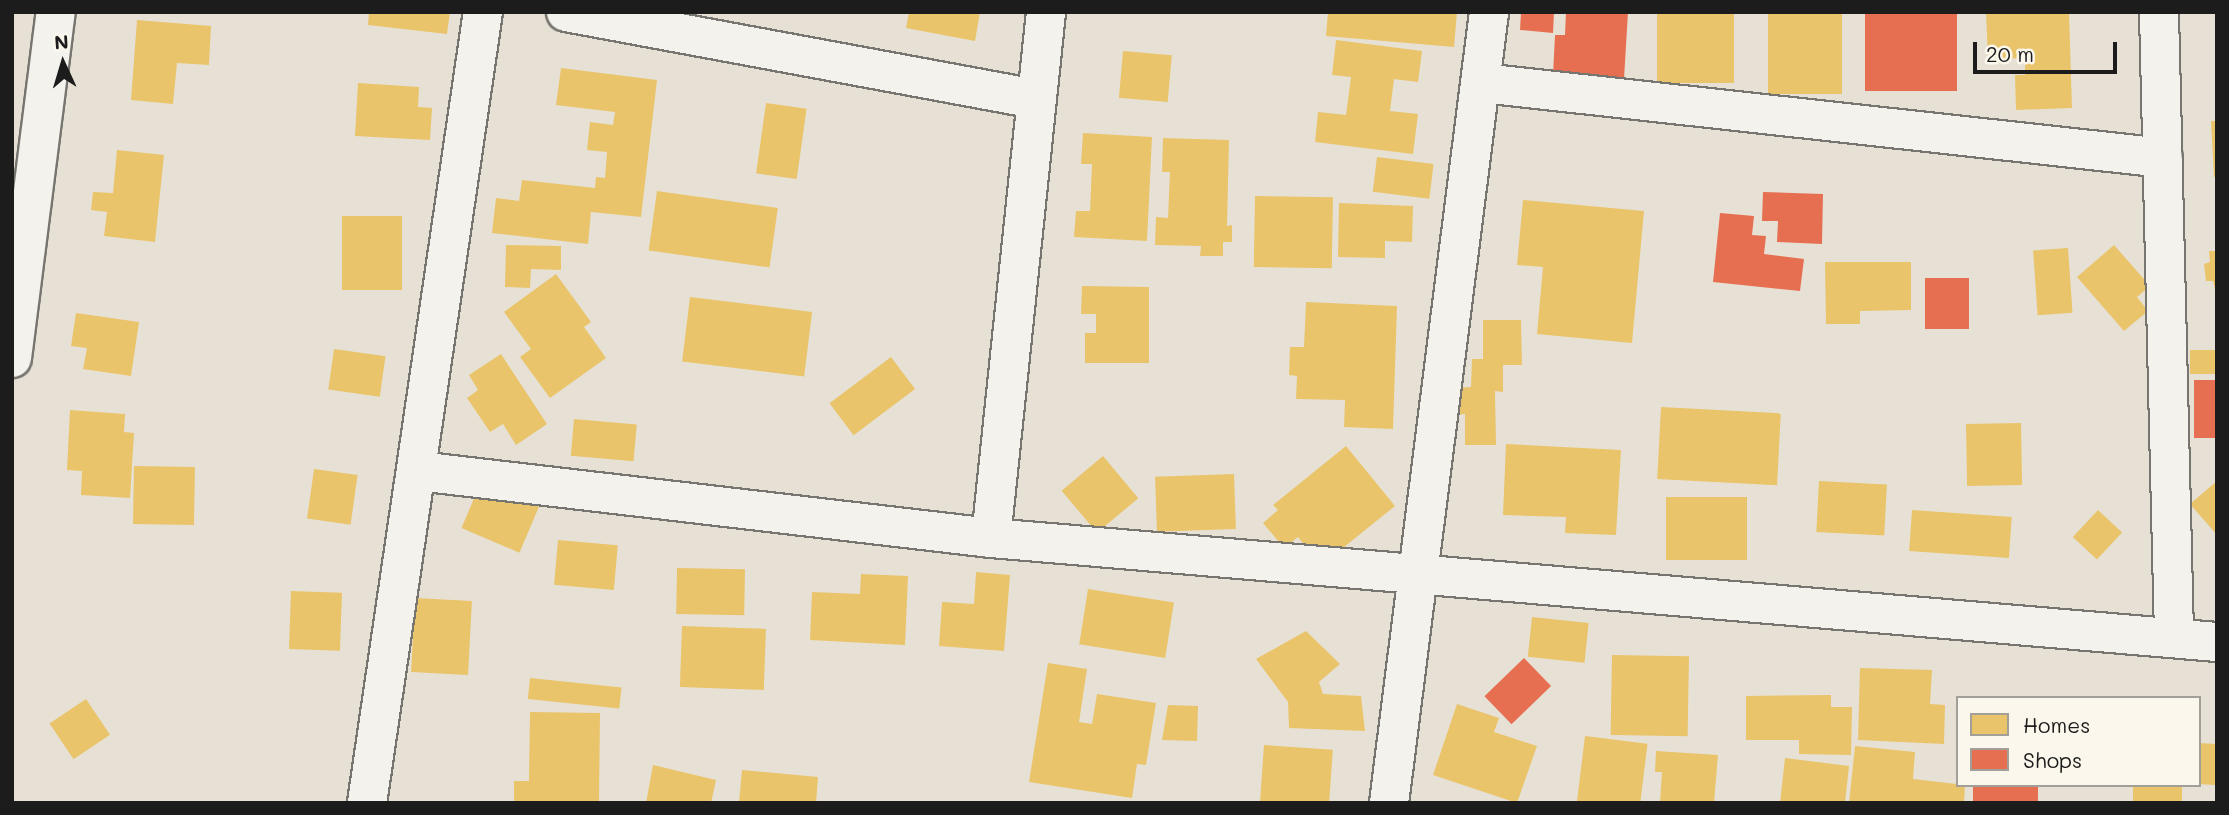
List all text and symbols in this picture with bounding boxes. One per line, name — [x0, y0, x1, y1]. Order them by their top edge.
north arrow — [28, 28, 98, 98]
scale bar — [1977, 28, 2120, 72]
text: N — [53, 29, 70, 55]
text: 20 m — [1986, 40, 2034, 67]
legend — [1956, 696, 2201, 787]
text: Homes — [2023, 711, 2090, 738]
text: Shops — [2023, 746, 2082, 773]

